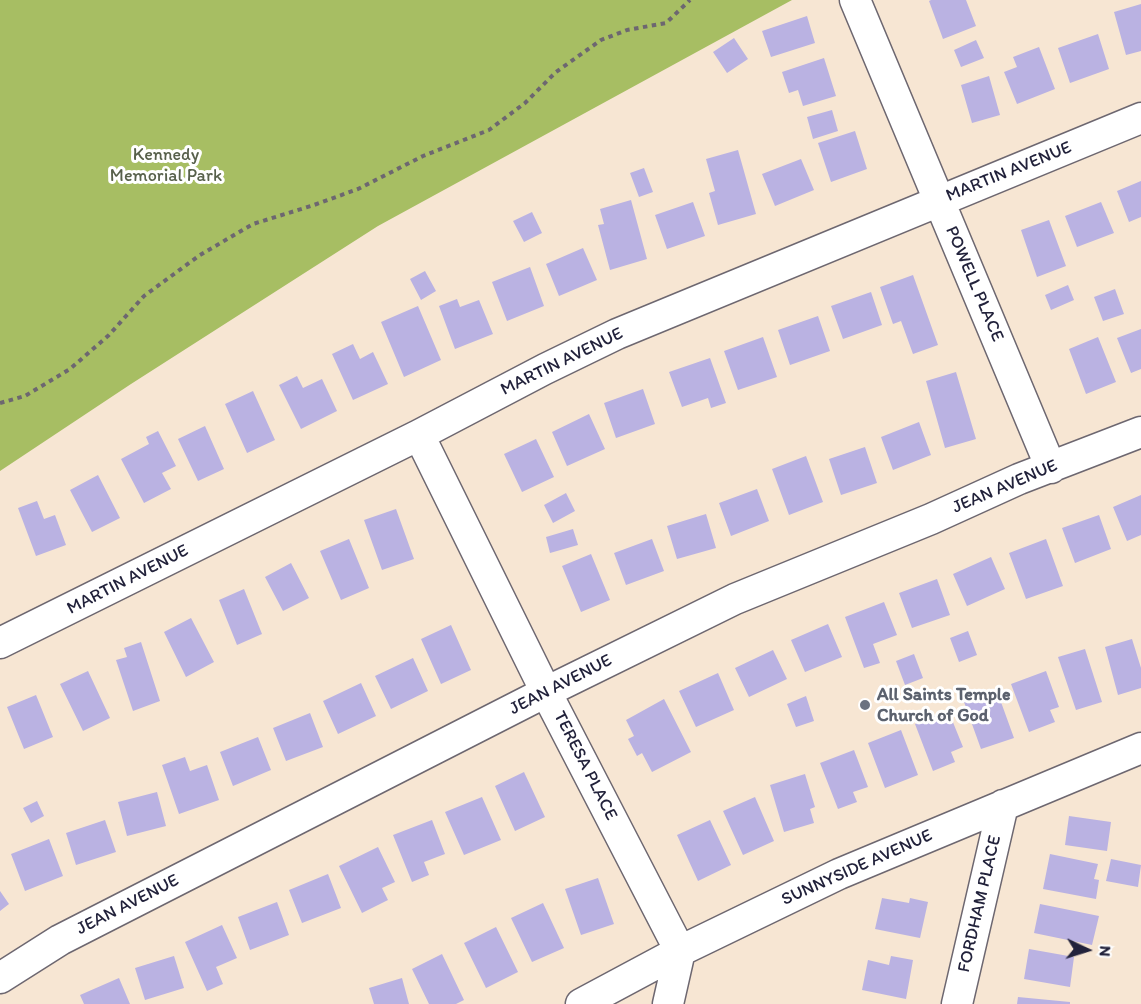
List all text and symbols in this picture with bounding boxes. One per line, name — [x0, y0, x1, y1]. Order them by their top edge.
street label: MARTIN AVENUE — [943, 137, 1075, 207]
park label: Kennedy Memorial Park — [110, 144, 222, 186]
street label: POWELL PLACE — [940, 223, 1008, 345]
street label: MARTIN AVENUE — [497, 323, 627, 401]
street label: JEAN AVENUE — [949, 455, 1061, 519]
street label: MARTIN AVENUE — [64, 540, 192, 620]
street label: JEAN AVENUE — [506, 650, 616, 720]
place label: All Saints Temple Church of God — [877, 684, 1010, 726]
marker: All Saints Temple Church of God — [858, 698, 872, 712]
street label: TERESA PLACE — [548, 708, 622, 824]
street label: SUNNYSIDE AVENUE — [778, 825, 936, 911]
street label: FORDHAM PLACE — [954, 833, 1006, 975]
street label: JEAN AVENUE — [73, 870, 183, 940]
north arrow — [1057, 920, 1117, 980]
text: N — [1096, 945, 1115, 957]

